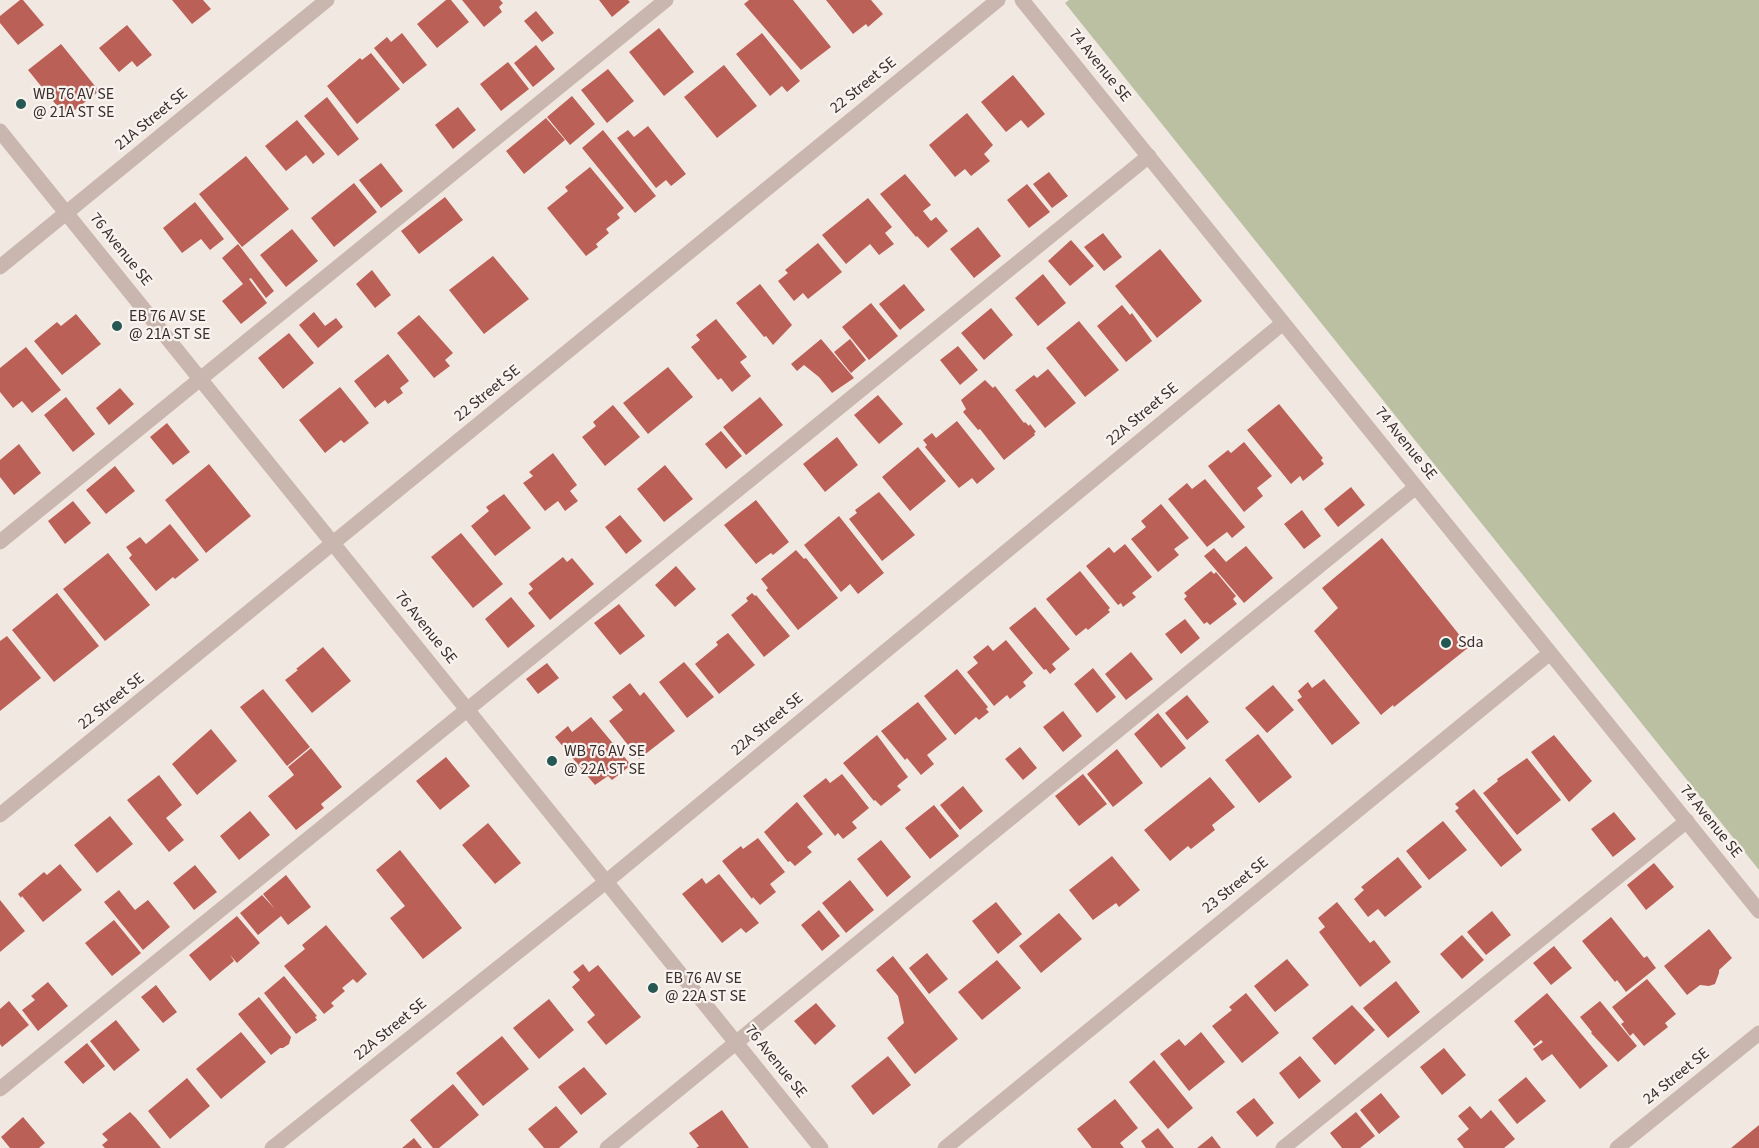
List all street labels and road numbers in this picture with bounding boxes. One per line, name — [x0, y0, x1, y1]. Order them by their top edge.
street label: 74 Avenue SE — [1064, 26, 1134, 106]
street label: 22 Street SE — [827, 54, 901, 118]
street label: 21A Street SE — [112, 85, 192, 155]
street label: 76 Avenue SE — [85, 210, 155, 290]
street label: 22 Street SE — [451, 362, 525, 426]
street label: 22A Street SE — [1103, 379, 1183, 451]
street label: 74 Avenue SE — [1370, 404, 1440, 484]
street label: 76 Avenue SE — [390, 588, 460, 668]
street label: 22 Street SE — [75, 670, 149, 734]
street label: 22A Street SE — [728, 689, 808, 761]
street label: 74 Avenue SE — [1675, 782, 1745, 862]
street label: 23 Street SE — [1199, 854, 1273, 918]
street label: 22A Street SE — [351, 995, 431, 1065]
street label: 76 Avenue SE — [740, 1022, 810, 1102]
street label: 24 Street SE — [1640, 1045, 1714, 1109]

